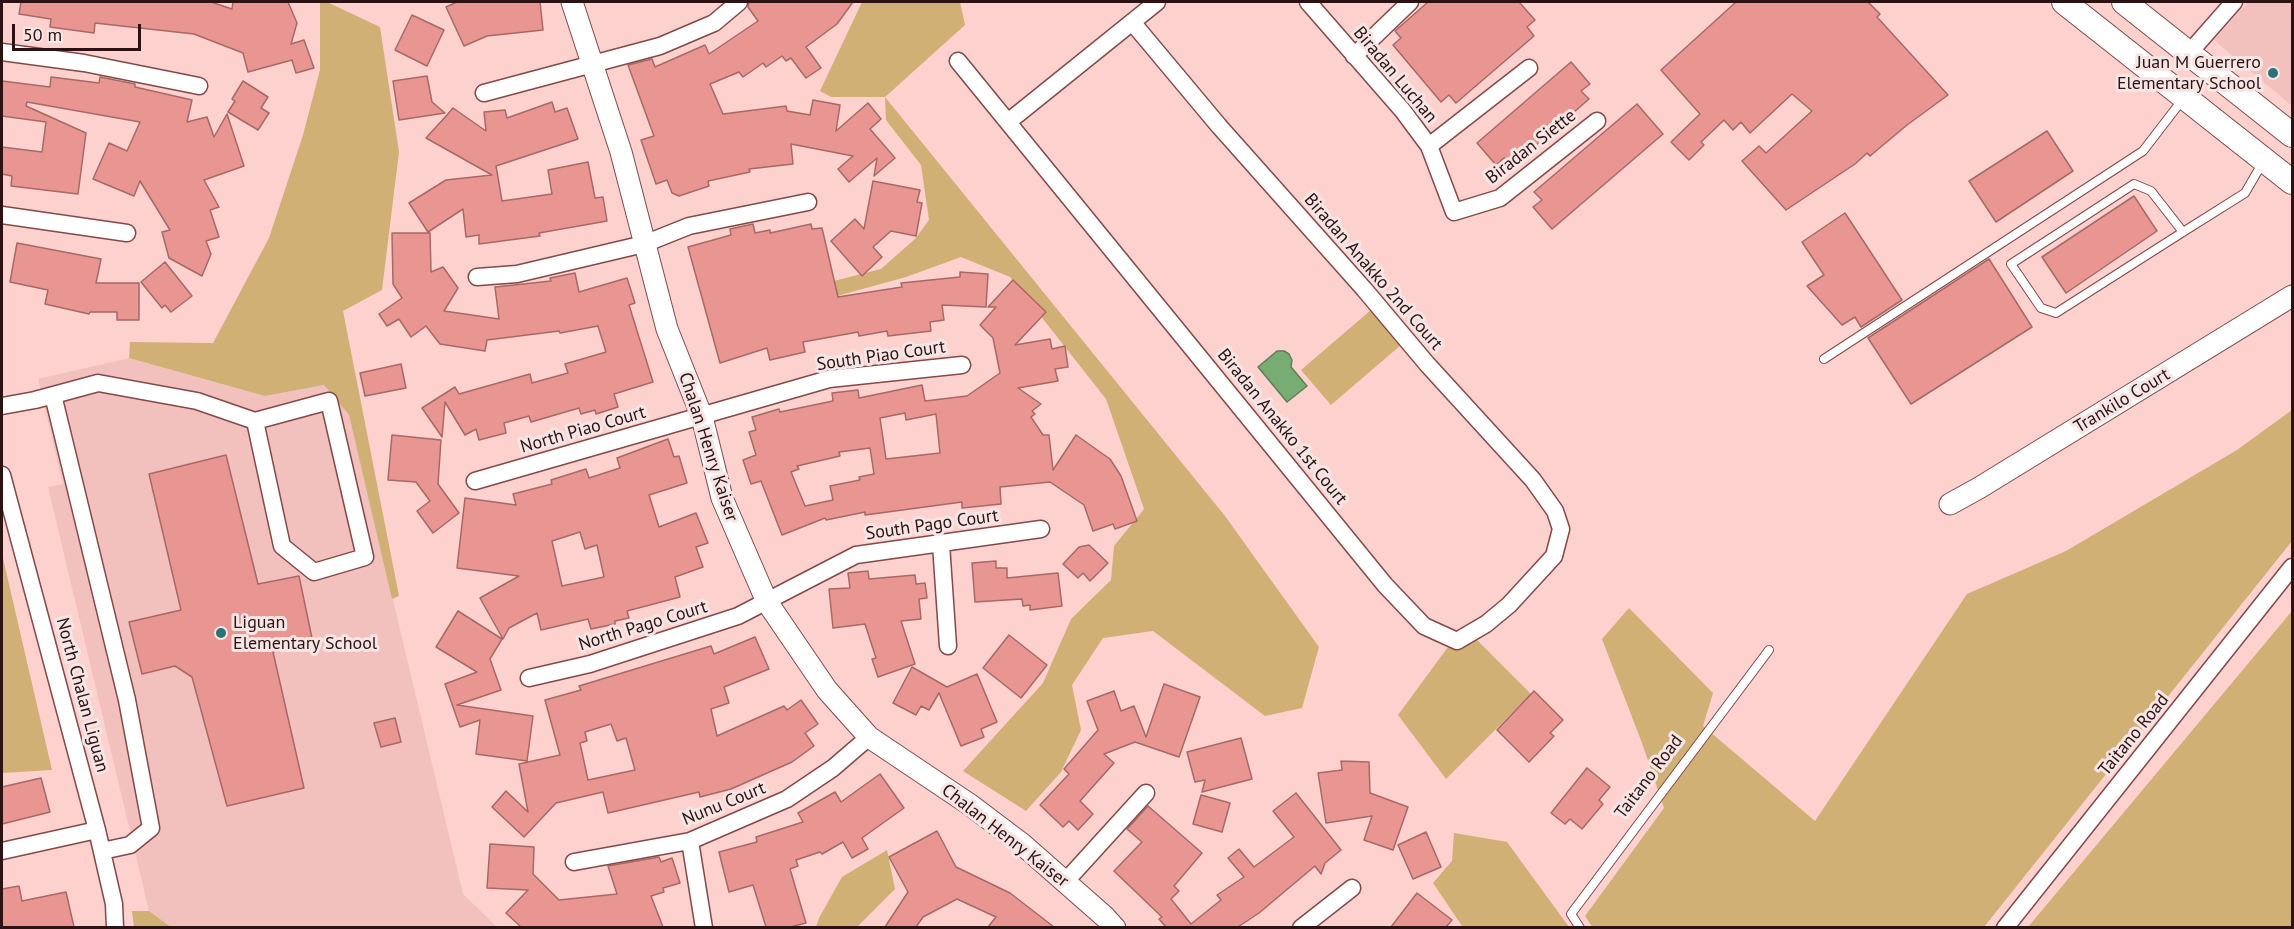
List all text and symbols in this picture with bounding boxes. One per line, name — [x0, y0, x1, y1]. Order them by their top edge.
scale bar — [15, 12, 144, 50]
street label: Biradan Luchan — [1348, 22, 1442, 128]
text: 50 m — [23, 23, 62, 46]
place label: Juan M Guerrero Elementary School — [2117, 52, 2261, 94]
marker: Juan M Guerrero Elementary School — [2266, 66, 2280, 80]
street label: Biradan Siette — [1482, 105, 1580, 189]
street label: Biradan Anakko 2nd Court — [1299, 189, 1447, 355]
street label: South Piao Court — [815, 336, 947, 376]
street label: Biradan Anakko 1st Court — [1212, 345, 1352, 509]
street label: Trankilo Court — [2070, 364, 2174, 438]
street label: Chalan Henry Kaiser — [674, 370, 742, 524]
street label: North Piao Court — [518, 402, 648, 458]
street label: South Pago Court — [864, 505, 1000, 545]
street label: North Pago Court — [576, 596, 710, 656]
place label: Liguan Elementary School — [233, 612, 377, 654]
street label: North Chalan Liguan — [51, 615, 113, 775]
marker: Liguan Elementary School — [214, 626, 228, 640]
street label: Taitano Road — [2094, 690, 2174, 780]
street label: Taitano Road — [1610, 731, 1688, 823]
street label: Nunu Court — [679, 778, 769, 830]
street label: Chalan Henry Kaiser — [937, 780, 1073, 892]

